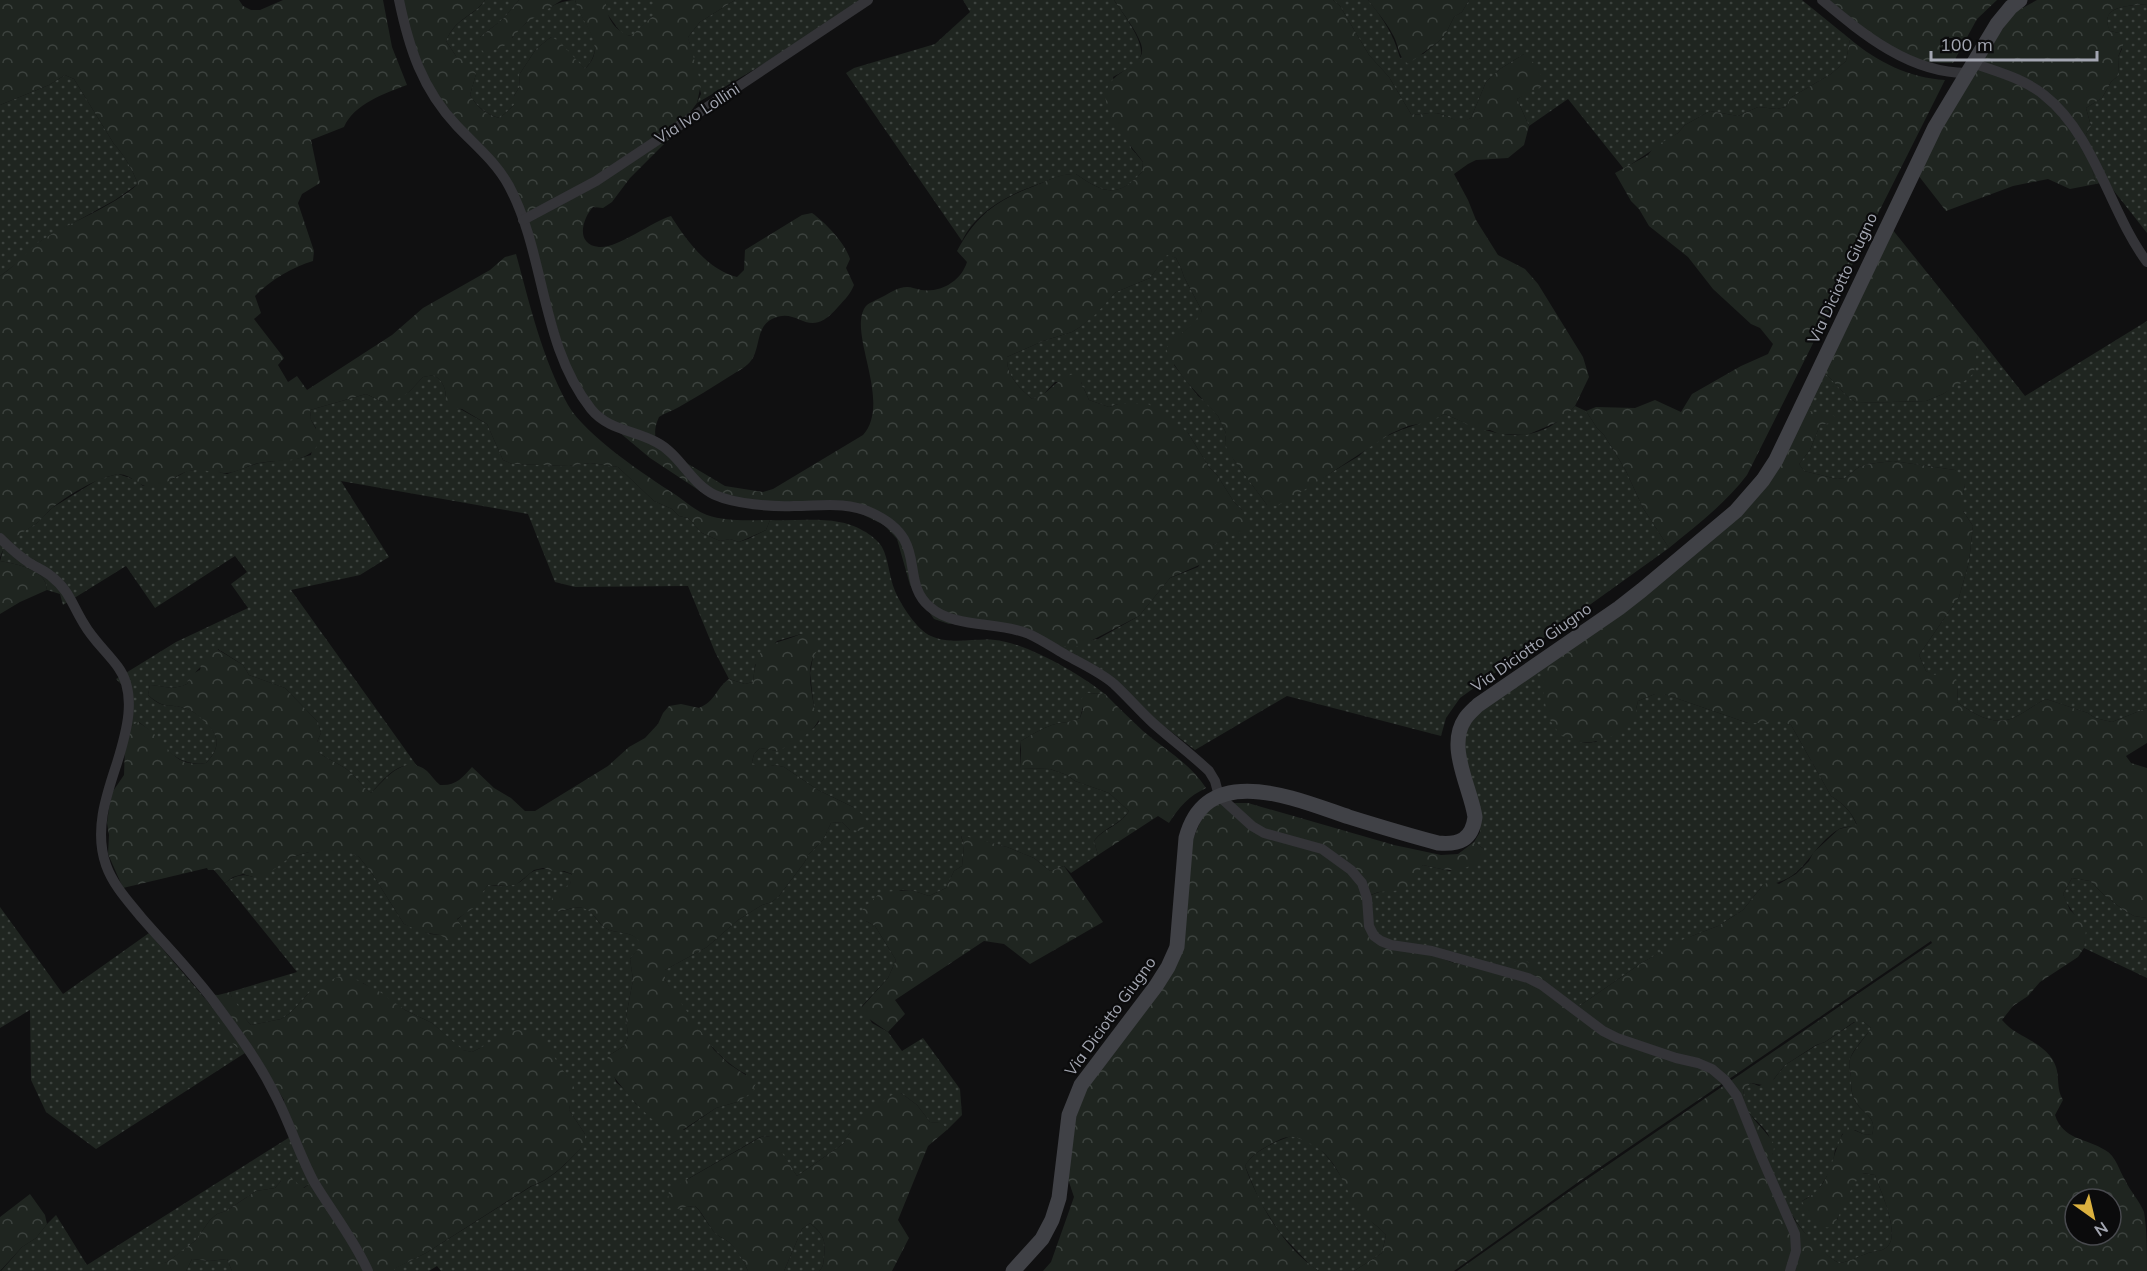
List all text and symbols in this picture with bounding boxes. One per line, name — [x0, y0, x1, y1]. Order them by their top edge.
scale bar — [1931, 24, 2098, 62]
text: 100 m — [1940, 33, 1993, 56]
street label: Via Ivo Lollini — [651, 78, 743, 148]
street label: Via Diciotto Giugno — [1803, 209, 1881, 347]
street label: Via Diciotto Giugno — [1467, 598, 1595, 696]
street label: Via Diciotto Giugno — [1060, 953, 1160, 1079]
north arrow — [2063, 1187, 2123, 1247]
text: N — [2091, 1218, 2112, 1241]

